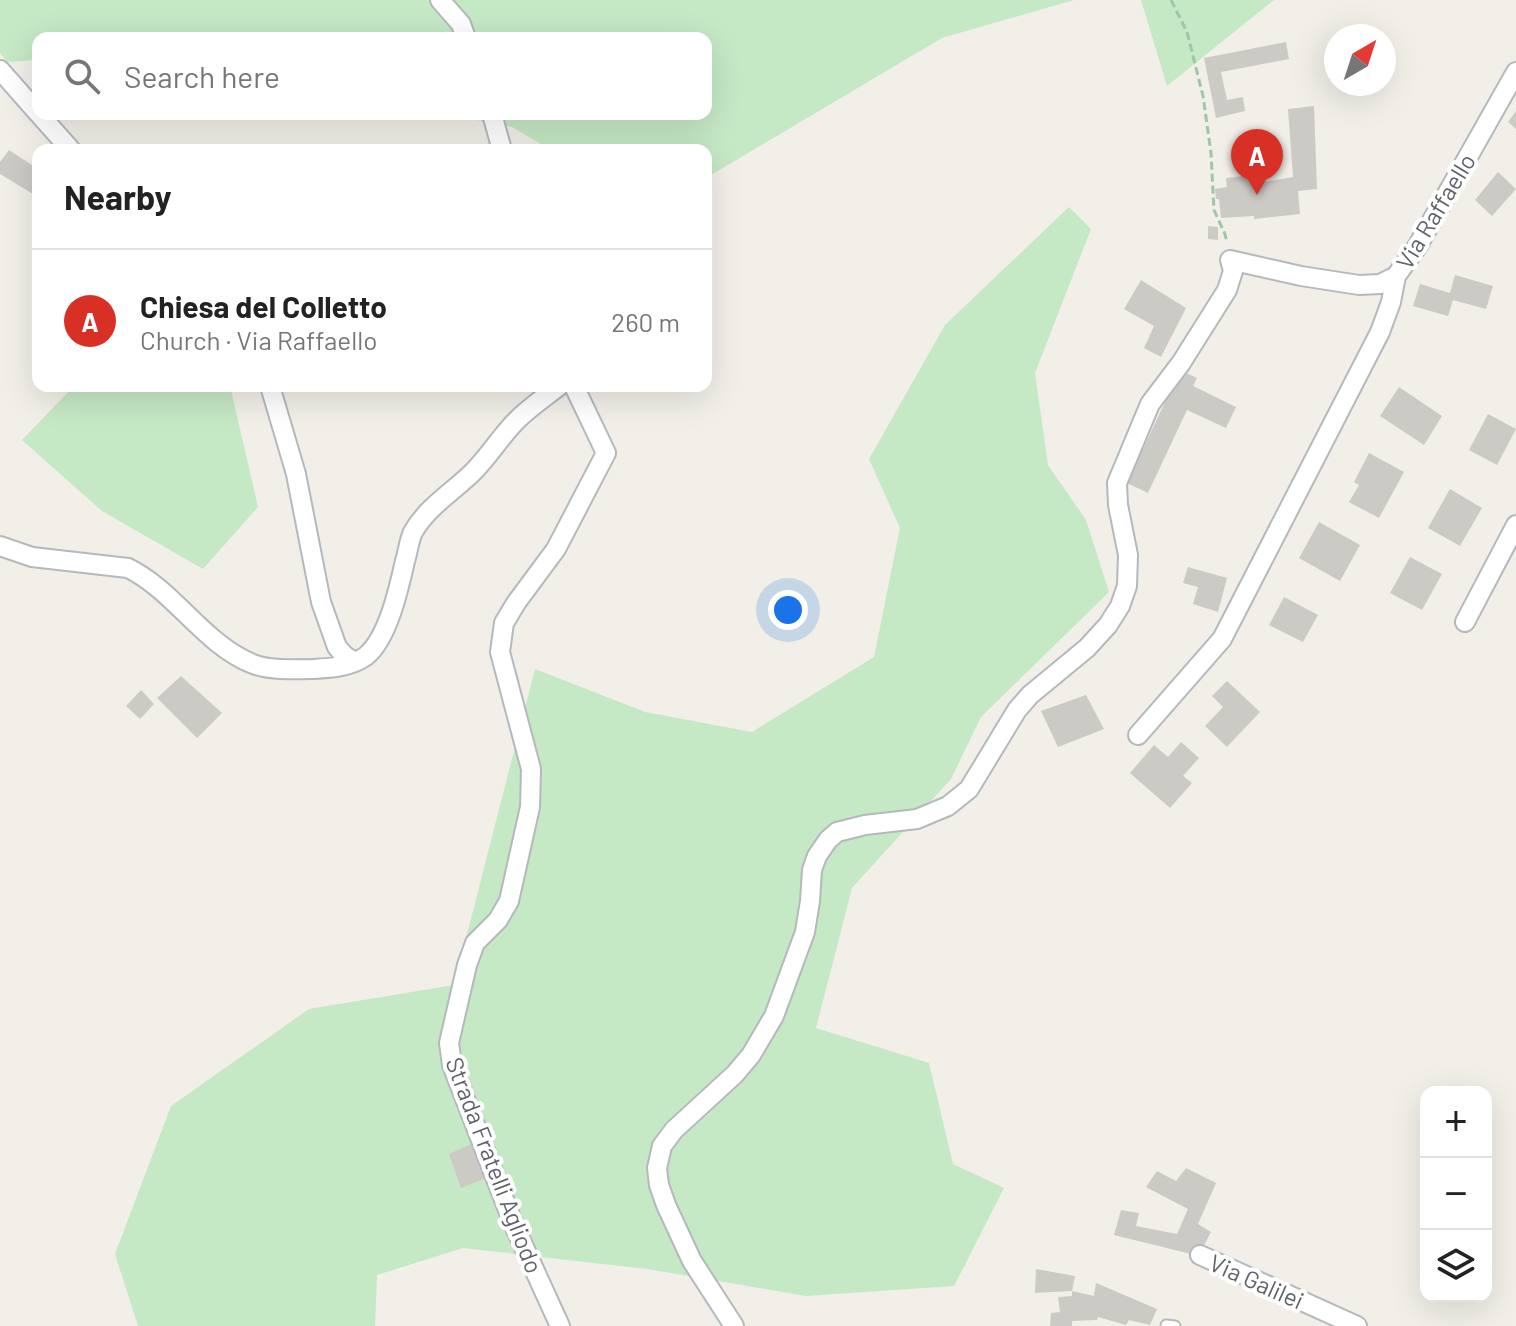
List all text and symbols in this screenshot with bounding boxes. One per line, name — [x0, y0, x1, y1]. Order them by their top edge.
north arrow — [1324, 24, 1396, 96]
search box — [32, 32, 712, 120]
icon: search — [60, 54, 104, 98]
text: Search here — [124, 58, 280, 94]
pin: A — [1231, 129, 1283, 195]
street label: Via Raffaello — [1389, 148, 1481, 274]
text: Nearby — [64, 176, 172, 217]
text: Chiesa del Colletto — [140, 288, 387, 324]
text: A — [81, 306, 99, 337]
text: 260 m — [611, 306, 680, 337]
text: Church · Via Raffaello — [140, 324, 377, 355]
your location — [768, 590, 808, 630]
street label: Strada Fratelli Agliodo — [440, 1053, 550, 1277]
map controls — [1420, 1086, 1492, 1302]
button: + — [1420, 1086, 1492, 1158]
button: − — [1420, 1158, 1492, 1230]
button: layers — [1420, 1230, 1492, 1302]
street label: Via Galilei — [1205, 1247, 1309, 1315]

